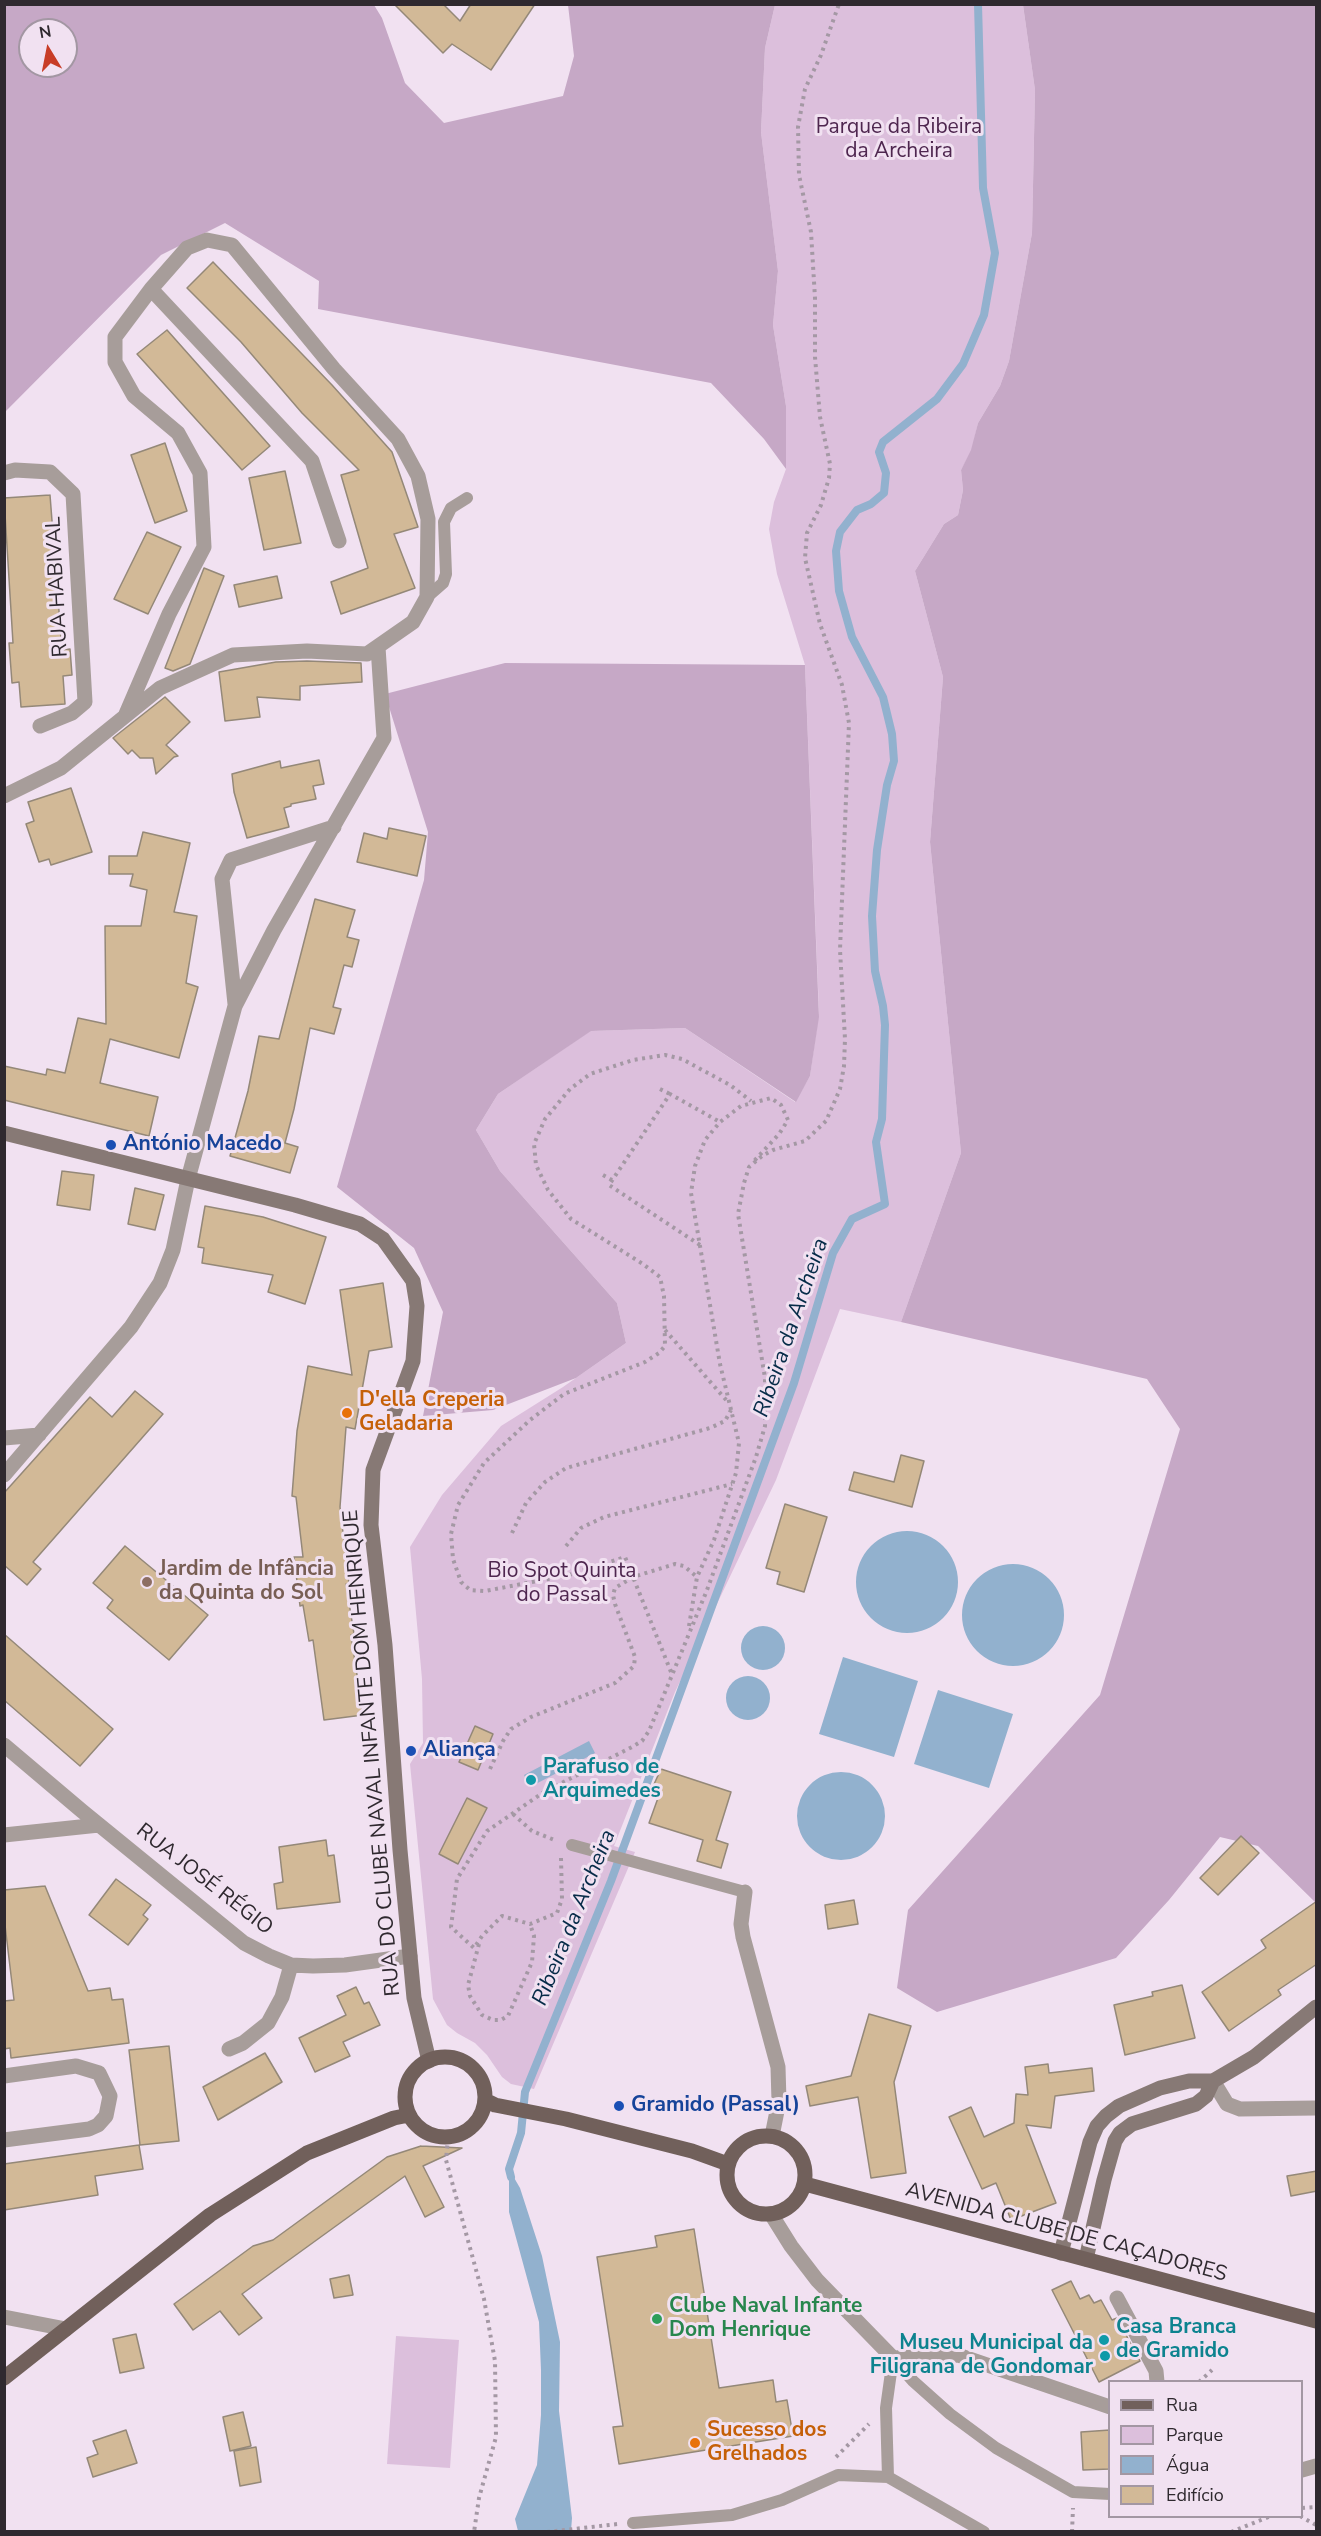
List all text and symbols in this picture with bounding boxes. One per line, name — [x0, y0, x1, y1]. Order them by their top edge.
north arrow — [18, 18, 78, 78]
text: N — [37, 20, 53, 44]
park label: Parque da Ribeira da Archeira — [816, 115, 982, 165]
street label: RUA HABIVAL — [42, 516, 74, 658]
place label: António Macedo — [123, 1132, 282, 1158]
marker: António Macedo — [104, 1138, 118, 1152]
water label: Ribeira da Archeira — [749, 1235, 835, 1421]
place label: D'ella Creperia Geladaria — [359, 1388, 505, 1438]
marker: D'ella Creperia Geladaria — [340, 1406, 354, 1420]
street label: RUA DO CLUBE NAVAL INFANTE DOM HENRIQUE — [339, 1509, 407, 1997]
place label: Jardim de Infância da Quinta do Sol — [159, 1557, 334, 1607]
park label: Bio Spot Quinta do Passal — [488, 1559, 636, 1609]
marker: Jardim de Infância da Quinta do Sol — [140, 1575, 154, 1589]
place label: Aliança — [423, 1738, 496, 1764]
marker: Aliança — [404, 1744, 418, 1758]
place label: Parafuso de Arquimedes — [543, 1755, 661, 1805]
marker: Parafuso de Arquimedes — [524, 1773, 538, 1787]
street label: RUA JOSÉ RÉGIO — [131, 1819, 277, 1941]
water label: Ribeira da Archeira — [528, 1826, 622, 2010]
place label: Gramido (Passal) — [631, 2093, 800, 2119]
marker: Gramido (Passal) — [612, 2099, 626, 2113]
street label: AVENIDA CLUBE DE CAÇADORES — [903, 2178, 1229, 2288]
place label: Clube Naval Infante Dom Henrique — [669, 2294, 862, 2344]
marker: Clube Naval Infante Dom Henrique — [650, 2312, 664, 2326]
place label: Casa Branca de Gramido — [1116, 2315, 1236, 2365]
place label: Museu Municipal da Filigrana de Gondomar — [870, 2331, 1093, 2381]
marker: Casa Branca de Gramido — [1097, 2333, 1111, 2347]
marker: Museu Municipal da Filigrana de Gondomar — [1098, 2349, 1112, 2363]
legend — [1108, 2380, 1303, 2518]
text: Rua — [1166, 2393, 1198, 2417]
place label: Sucesso dos Grelhados — [707, 2418, 827, 2468]
text: Parque — [1166, 2423, 1223, 2447]
marker: Sucesso dos Grelhados — [688, 2436, 702, 2450]
text: Água — [1166, 2453, 1209, 2477]
text: Edifício — [1166, 2483, 1224, 2507]

